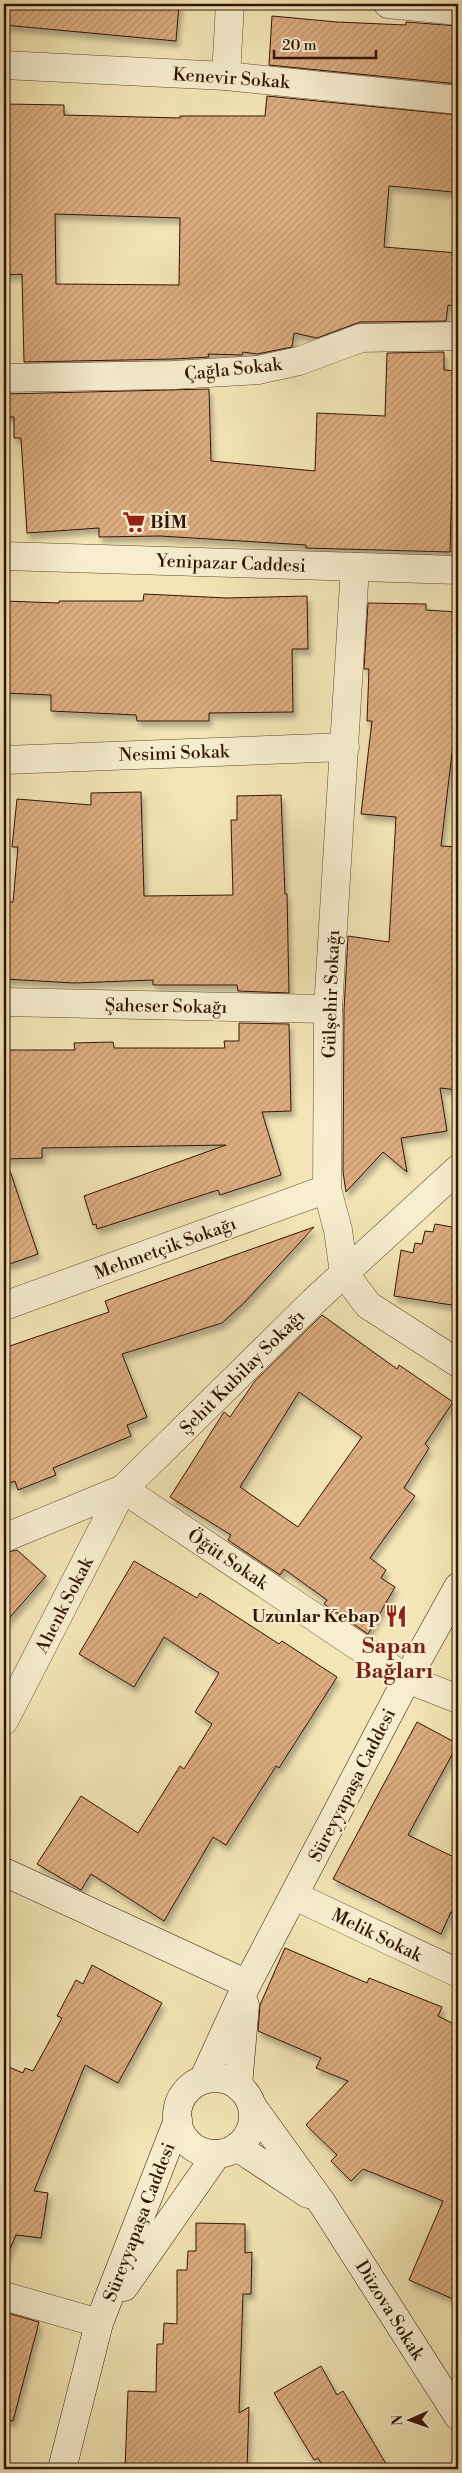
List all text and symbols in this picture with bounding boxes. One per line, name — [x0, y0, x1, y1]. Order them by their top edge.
scale bar — [274, 28, 377, 60]
text: 20 m — [282, 36, 317, 55]
street label: Kenevir Sokak — [172, 63, 292, 94]
street label: Çağla Sokak — [183, 353, 285, 386]
supermarket icon: BİM — [121, 509, 147, 535]
place label: BİM — [150, 511, 187, 534]
street label: Yenipazar Caddesi — [155, 549, 306, 578]
street label: Nesimi Sokak — [118, 740, 231, 767]
street label: Gülşehir Sokağı — [318, 929, 345, 1059]
street label: Şaheser Sokağı — [105, 994, 227, 1019]
street label: Mehmetçik Sokağı — [91, 1212, 239, 1285]
street label: Şehit Kubilay Sokağı — [175, 1305, 310, 1440]
street label: Öğüt Sokak — [183, 1524, 274, 1596]
street label: Ahenk Sokak — [30, 1552, 99, 1658]
restaurant icon: Uzunlar Kebap — [383, 1603, 409, 1629]
place label: Uzunlar Kebap — [252, 1605, 380, 1628]
district label: Sapan Bağları — [355, 1633, 433, 1685]
street label: Süreyyapaşa Caddesi — [304, 1705, 401, 1866]
street label: Melik Sokak — [328, 1904, 427, 1968]
street label: Süreyyapaşa Caddesi — [98, 2139, 180, 2305]
street label: Düzova Sokak — [350, 2256, 430, 2366]
north arrow — [384, 2396, 434, 2446]
text: N — [389, 2415, 407, 2426]

